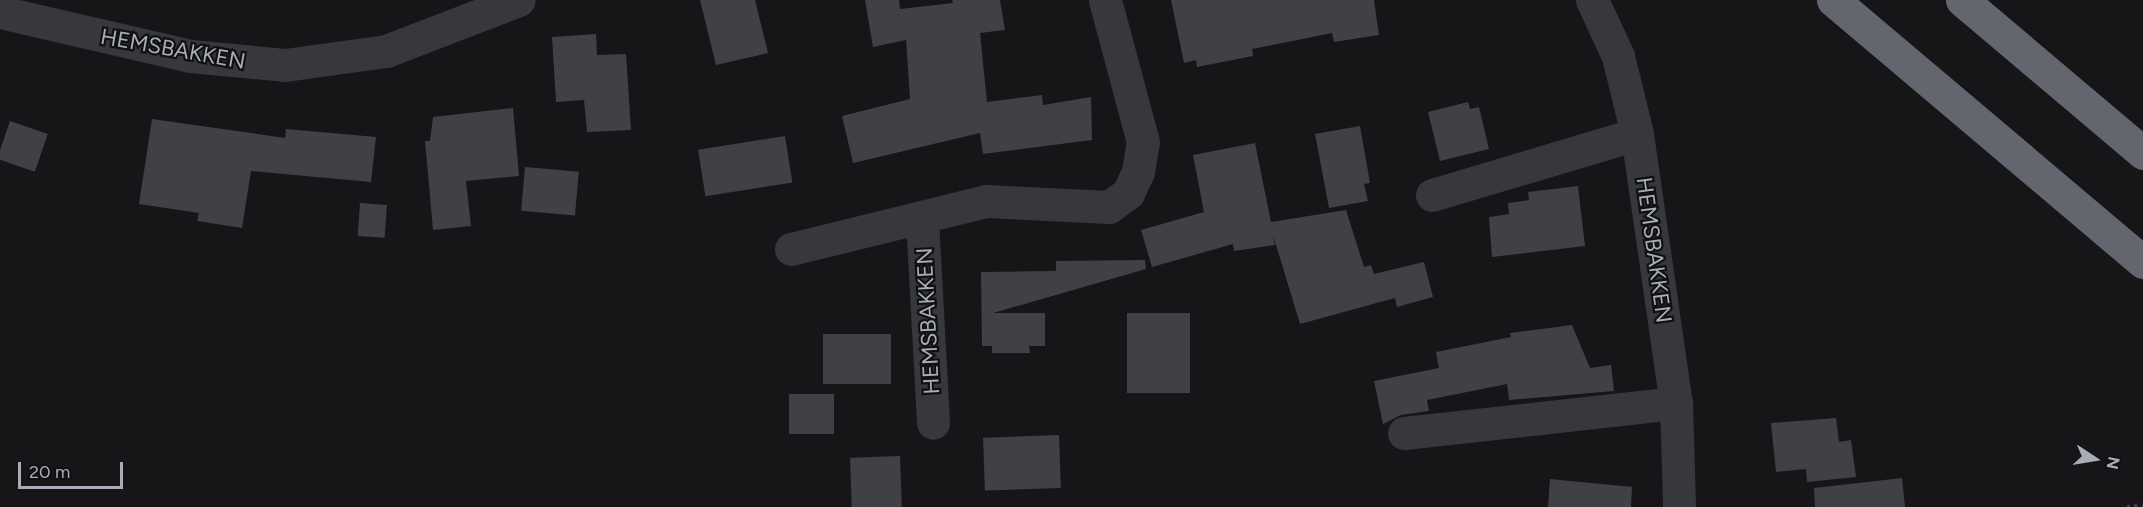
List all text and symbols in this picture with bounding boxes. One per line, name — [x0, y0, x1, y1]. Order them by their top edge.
street label: HEMSBAKKEN — [98, 23, 248, 75]
street label: HEMSBAKKEN — [1631, 175, 1677, 325]
street label: HEMSBAKKEN — [911, 247, 945, 395]
north arrow — [2065, 429, 2125, 489]
scale bar — [21, 450, 126, 488]
text: N — [2103, 455, 2124, 471]
text: 20 m — [29, 461, 70, 483]

